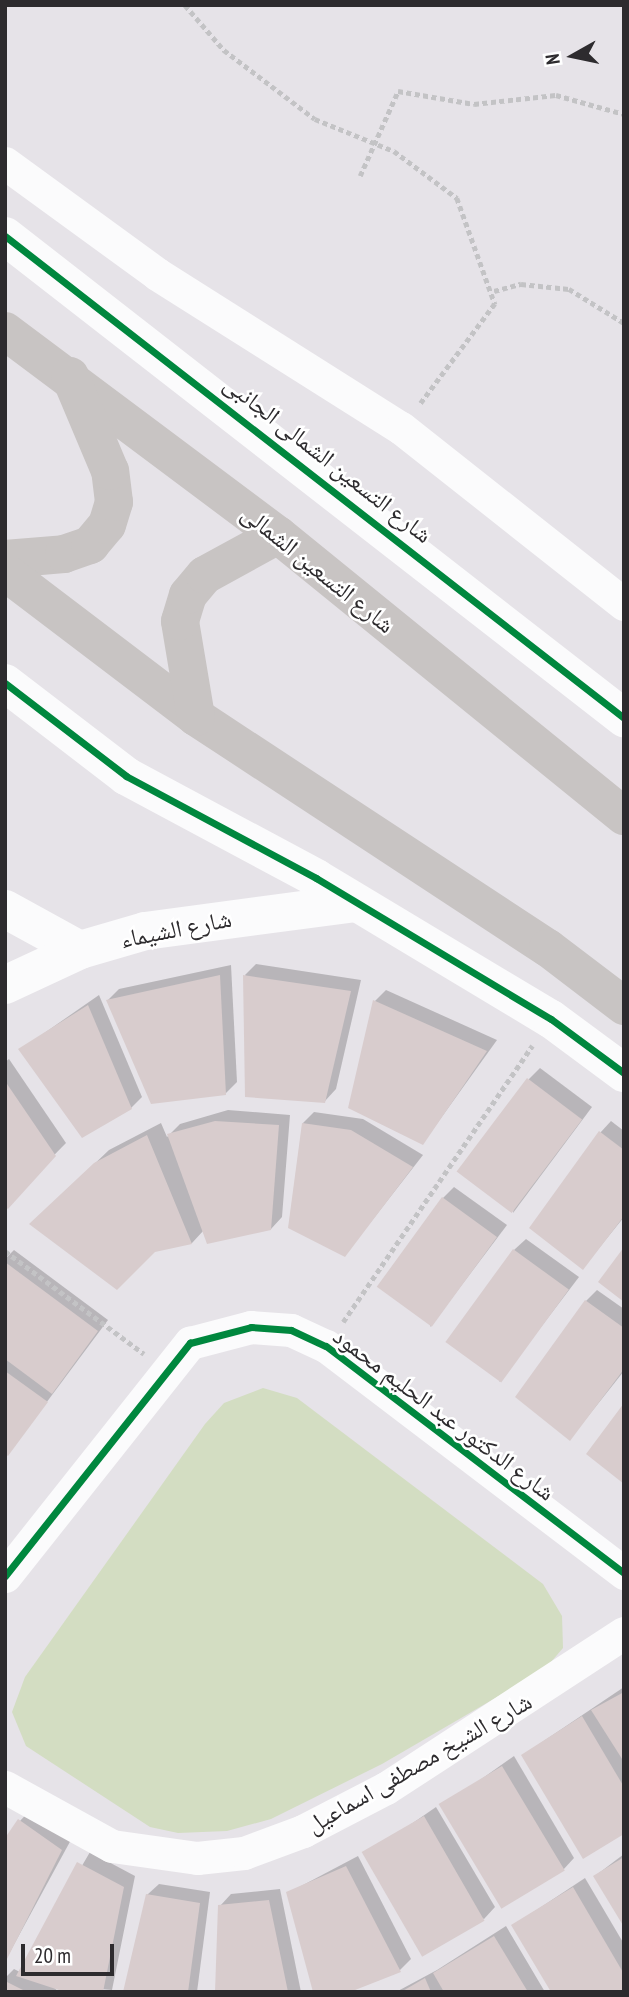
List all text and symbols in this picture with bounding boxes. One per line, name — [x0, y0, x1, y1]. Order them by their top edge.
north arrow — [538, 21, 608, 91]
text: N — [540, 52, 565, 66]
street label: شارع التسعين الشمالى الجانبى — [218, 369, 438, 549]
street label: شارع التسعين الشمالى — [236, 499, 400, 639]
street label: شارع الشيماء — [118, 904, 234, 954]
street label: شارع الدكتور عبد الحليم محمود — [328, 1321, 560, 1507]
street label: شارع الشيخ مصطفى اسماعيل — [301, 1687, 537, 1839]
scale bar — [24, 1930, 117, 1974]
text: 20 m — [34, 1942, 71, 1969]

